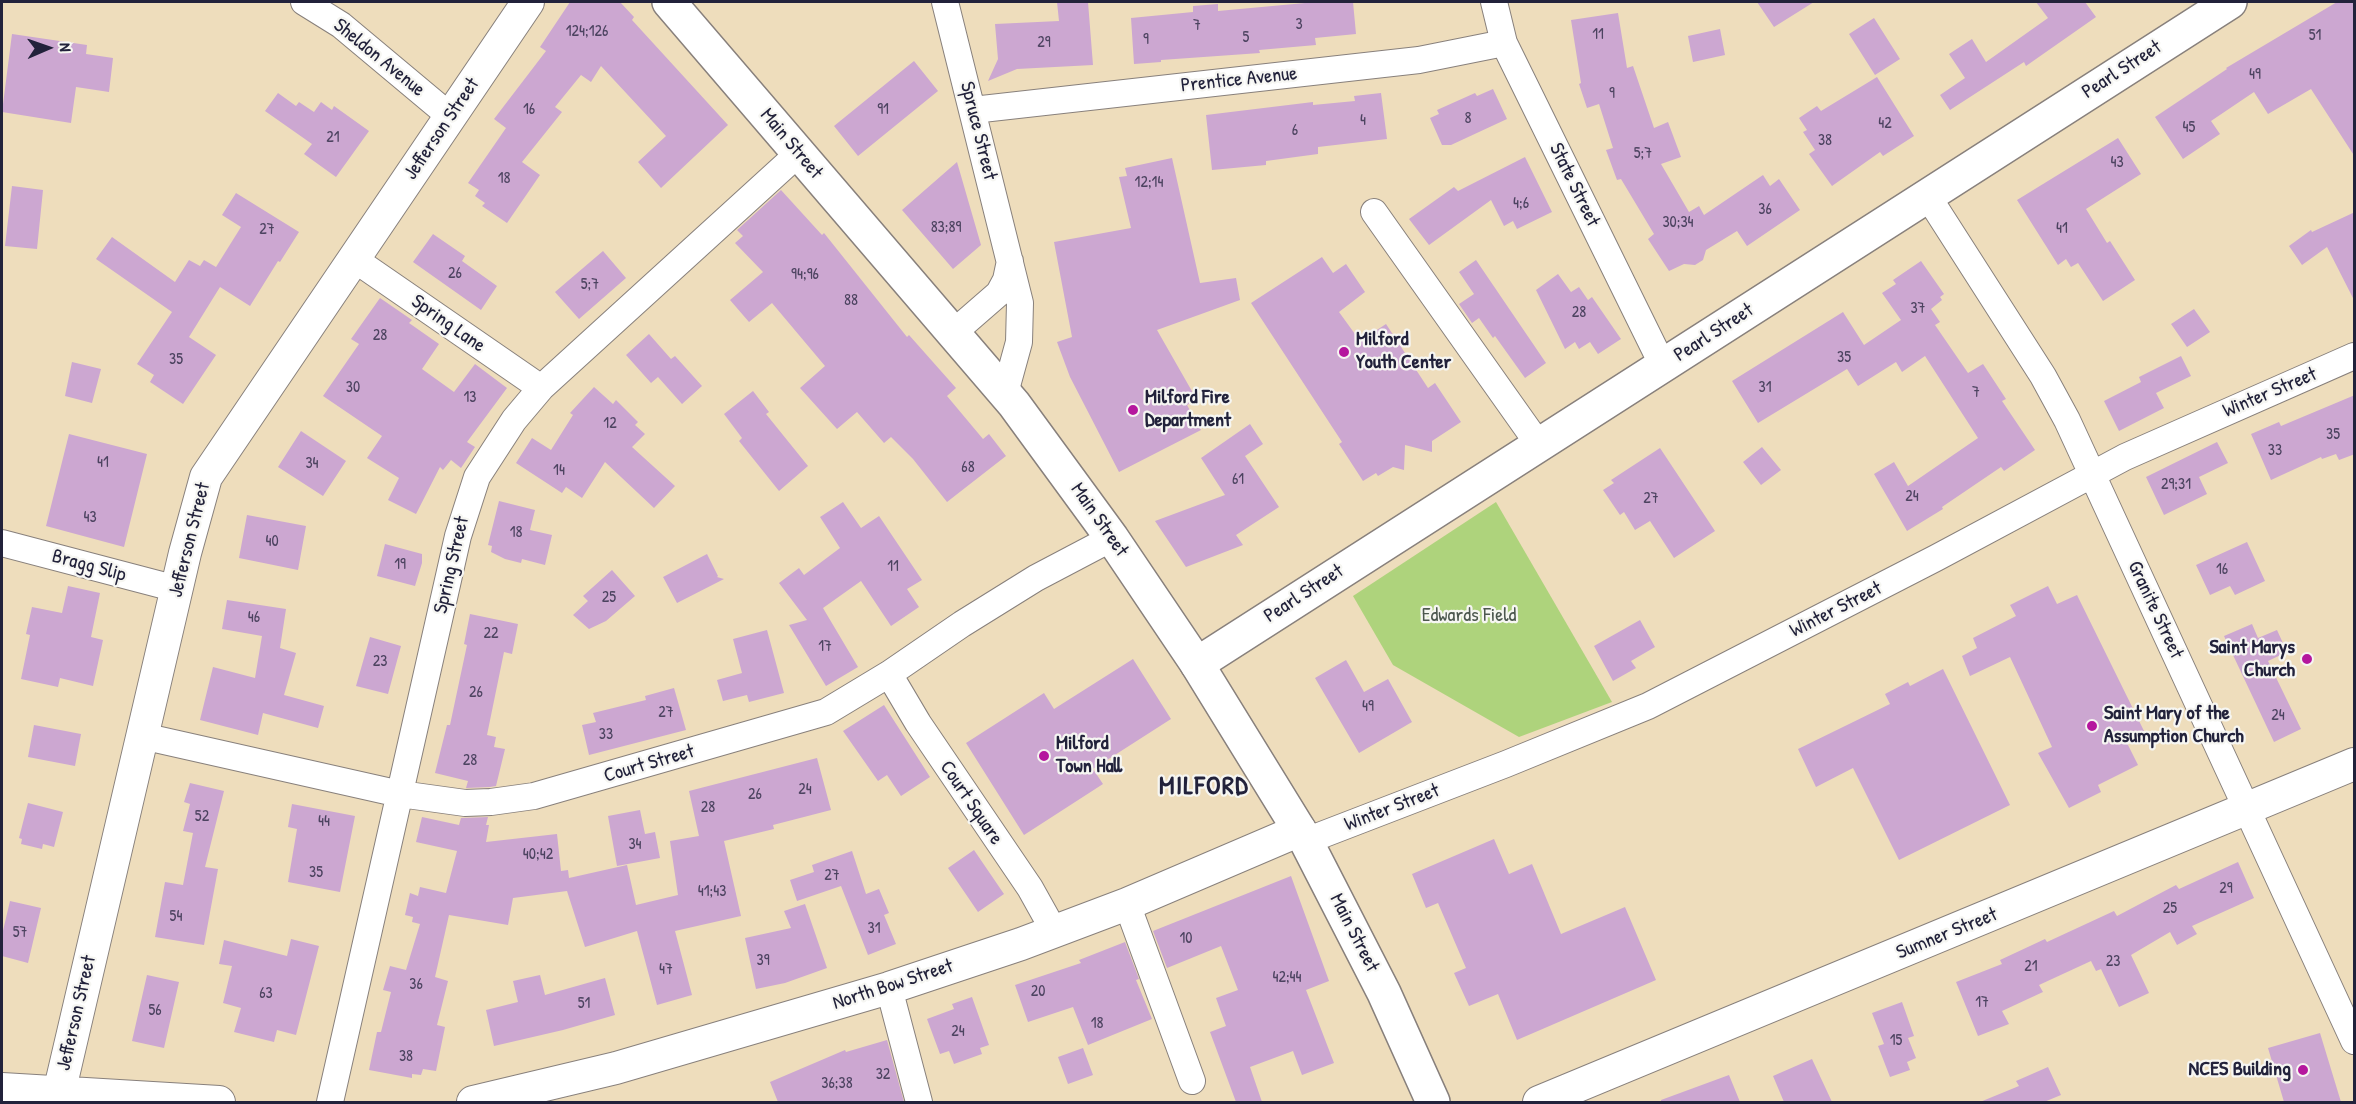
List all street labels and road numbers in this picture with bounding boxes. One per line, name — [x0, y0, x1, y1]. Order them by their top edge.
street label: Sheldon Avenue — [328, 14, 430, 102]
street label: Pearl Street — [2078, 36, 2166, 104]
street label: Prentice Avenue — [1180, 62, 1298, 98]
street label: Jefferson Street — [399, 74, 485, 184]
street label: Spruce Street — [954, 79, 1002, 183]
street label: Main Street — [755, 104, 827, 184]
street label: State Street — [1544, 139, 1604, 231]
street label: Spring Lane — [406, 290, 490, 358]
street label: Pearl Street — [1670, 299, 1758, 367]
street label: Winter Street — [2219, 363, 2321, 423]
street label: Main Street — [1065, 479, 1133, 561]
street label: Jefferson Street — [164, 480, 216, 600]
street label: Spring Street — [429, 514, 475, 616]
street label: Bragg Slip — [49, 545, 129, 587]
street label: Granite Street — [2122, 558, 2188, 662]
street label: Pearl Street — [1260, 560, 1348, 628]
street label: Winter Street — [1786, 577, 1886, 643]
street label: Court Street — [601, 740, 697, 788]
street label: Court Square — [934, 756, 1008, 850]
street label: Winter Street — [1341, 779, 1443, 837]
street label: Main Street — [1324, 890, 1384, 976]
street label: Sumner Street — [1893, 903, 2001, 965]
street label: Jefferson Street — [52, 953, 102, 1073]
street label: North Bow Street — [830, 954, 956, 1016]

